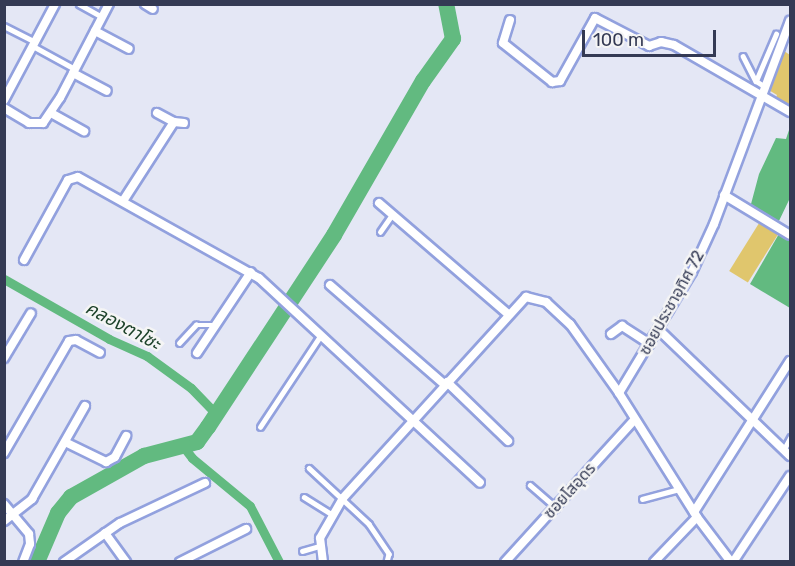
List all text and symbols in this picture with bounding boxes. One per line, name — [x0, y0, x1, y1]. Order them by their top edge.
scale bar — [585, 18, 718, 56]
text: 100 m — [593, 29, 644, 51]
street label: ซอยประชาอุทิศ 72 — [635, 247, 709, 359]
water label: คลองตาโซะ — [82, 297, 164, 355]
street label: ซอยโสอุดร — [540, 459, 600, 523]

